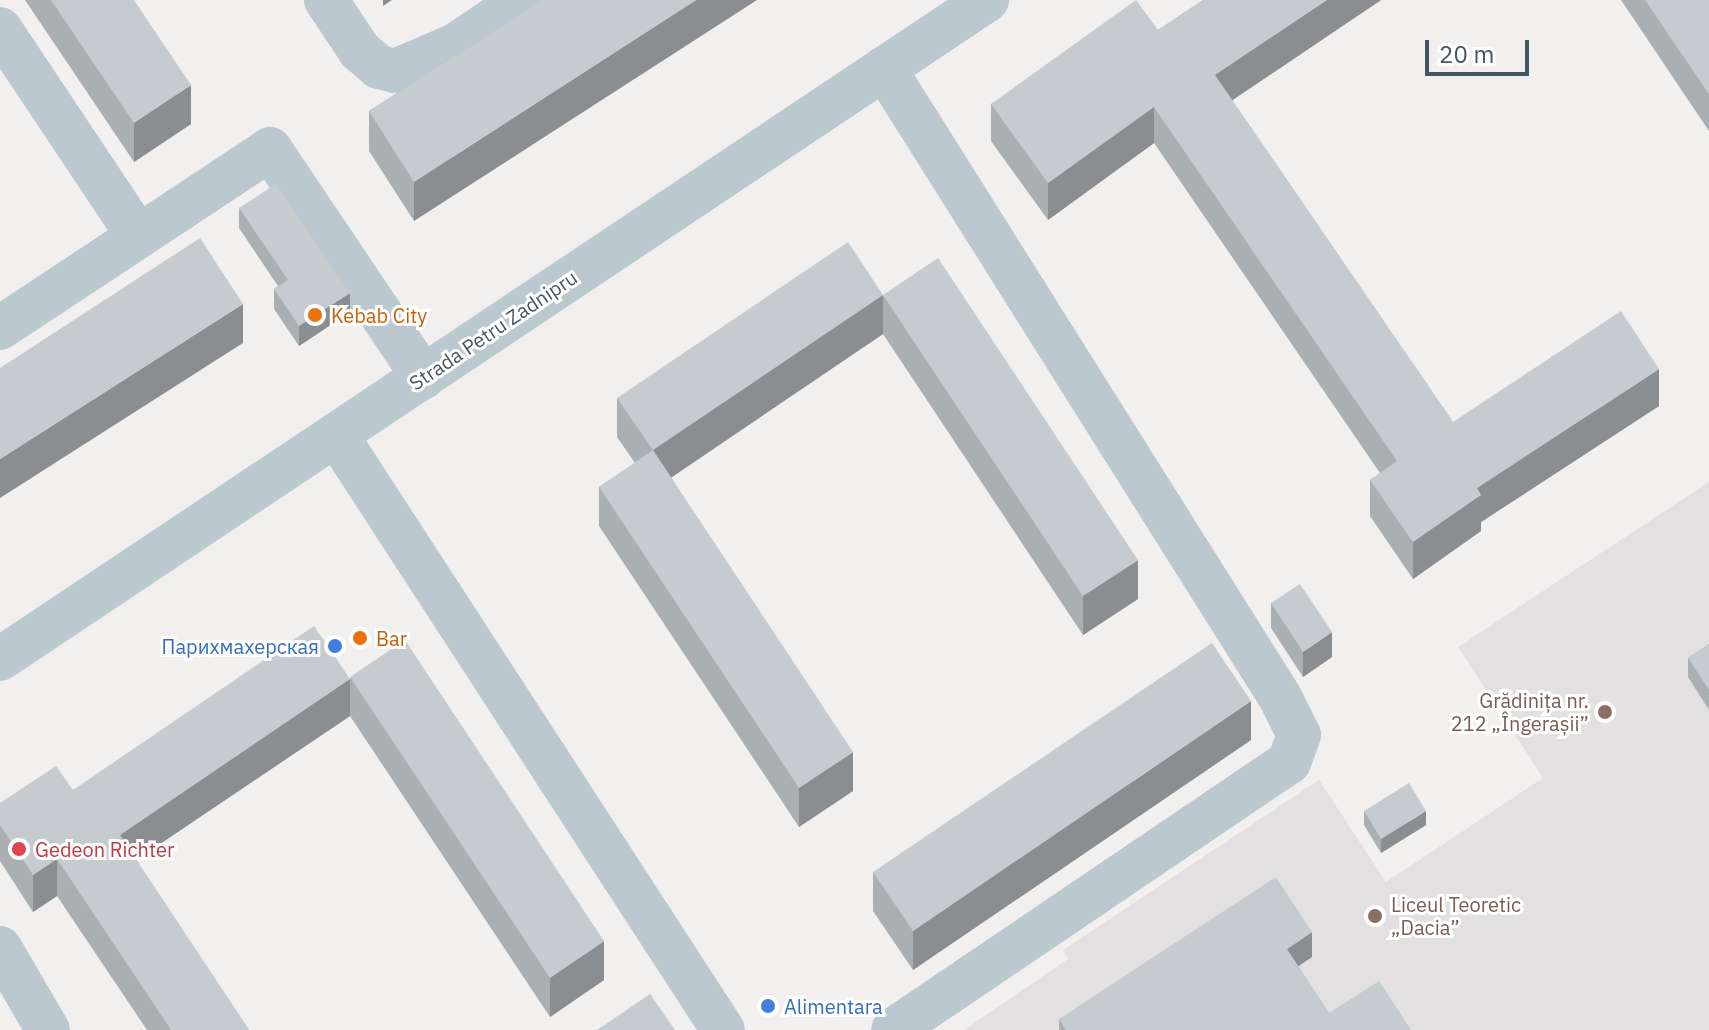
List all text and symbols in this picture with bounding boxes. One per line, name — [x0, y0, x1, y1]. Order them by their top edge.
scale bar — [1429, 24, 1533, 74]
text: 20 m — [1439, 38, 1494, 70]
street label: Strada Petru Zadnipru — [405, 265, 581, 395]
place label: Kebab City — [331, 303, 427, 327]
marker: Kebab City — [306, 306, 324, 324]
place label: Bar — [376, 626, 407, 650]
marker: Bar — [351, 629, 369, 647]
place label: Парихмахерская — [162, 634, 319, 658]
marker: Парихмахерская — [326, 637, 344, 655]
place label: Grădinița nr. 212 „Îngerașii” — [1451, 688, 1589, 735]
marker: Grădinița nr. 212 „Îngerașii” — [1596, 703, 1614, 721]
place label: Gedeon Richter — [35, 837, 174, 861]
marker: Gedeon Richter — [10, 840, 28, 858]
place label: Liceul Teoretic „Dacia” — [1391, 892, 1521, 939]
marker: Liceul Teoretic „Dacia” — [1366, 907, 1384, 925]
place label: Alimentara — [784, 994, 883, 1018]
marker: Alimentara — [759, 997, 777, 1015]

